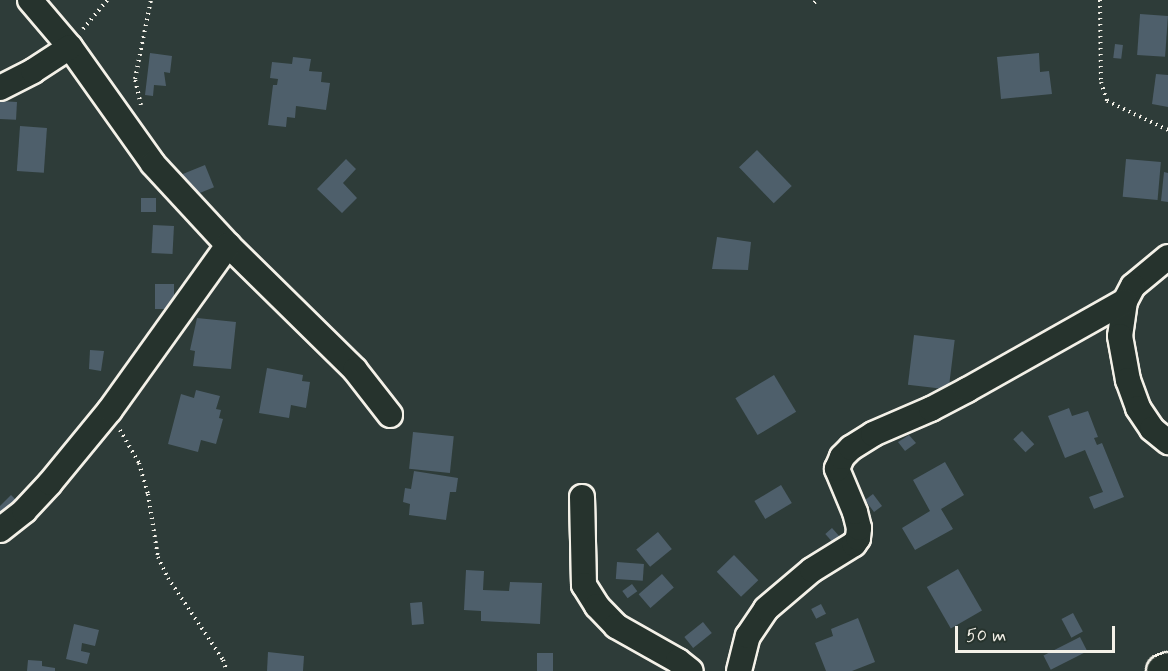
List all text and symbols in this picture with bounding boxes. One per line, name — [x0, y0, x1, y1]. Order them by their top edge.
scale bar — [958, 614, 1118, 652]
text: 50 m — [966, 624, 1006, 648]

